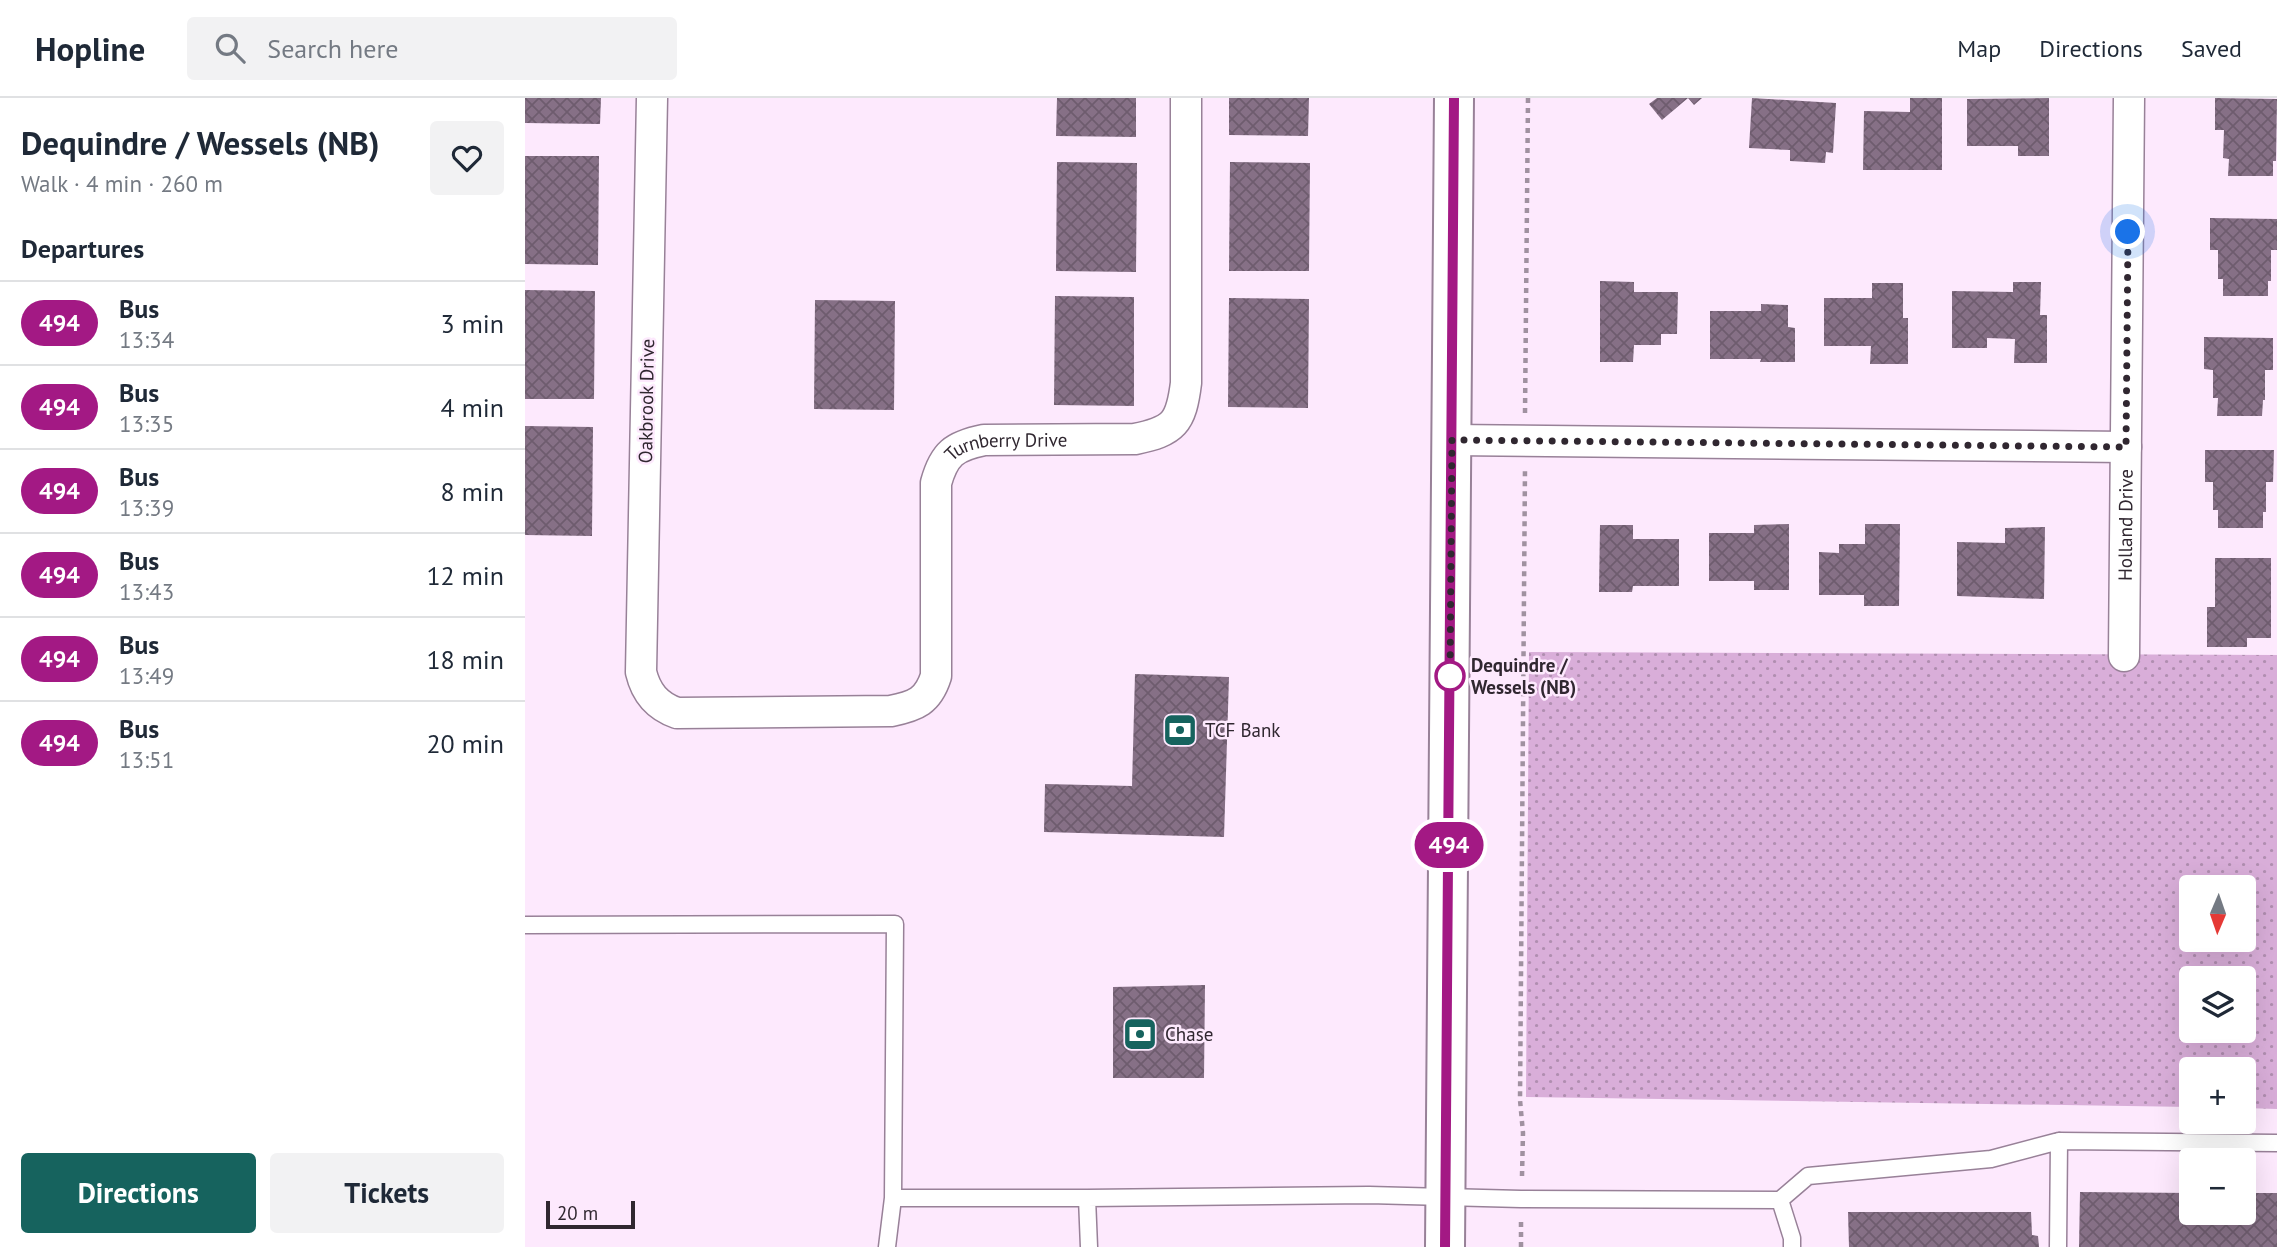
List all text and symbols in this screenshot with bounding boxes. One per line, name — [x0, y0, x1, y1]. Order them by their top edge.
search box — [187, 17, 677, 80]
text: Hopline — [35, 27, 145, 70]
icon: search — [211, 29, 249, 67]
text: Search here — [267, 32, 398, 65]
text: Map — [1957, 33, 2001, 64]
text: Directions — [2039, 33, 2143, 64]
text: Saved — [2181, 33, 2242, 64]
text: Dequindre / Wessels (NB) — [21, 121, 380, 164]
button: heart — [430, 121, 504, 195]
text: Walk · 4 min · 260 m — [21, 169, 223, 198]
your location — [2110, 214, 2145, 249]
text: Departures — [21, 232, 144, 265]
text: Bus — [119, 292, 159, 325]
text: 494 — [39, 307, 80, 338]
text: 3 min — [441, 307, 504, 340]
text: 13:34 — [119, 325, 174, 354]
street label: Oakbrook Drive — [633, 338, 659, 464]
text: Bus — [119, 376, 159, 409]
text: 494 — [39, 391, 80, 422]
text: 4 min — [441, 391, 504, 424]
text: 13:35 — [119, 409, 174, 438]
street label: Turnberry Drive — [939, 427, 1067, 466]
text: Bus — [119, 460, 159, 493]
street label: Holland Drive — [2113, 469, 2138, 581]
text: 494 — [39, 475, 80, 506]
text: 8 min — [441, 475, 504, 508]
text: 13:39 — [119, 493, 174, 522]
text: Bus — [119, 544, 159, 577]
text: 494 — [39, 559, 80, 590]
text: 12 min — [426, 559, 504, 592]
text: 13:43 — [119, 577, 174, 606]
text: Bus — [119, 628, 159, 661]
text: 494 — [39, 643, 80, 674]
text: 18 min — [426, 643, 504, 676]
place label: Dequindre / Wessels (NB) — [1471, 653, 1576, 699]
text: 13:49 — [119, 661, 174, 690]
marker: Dequindre / Wessels (NB) — [1435, 661, 1465, 691]
bank icon: TCF Bank — [1161, 711, 1199, 749]
text: Bus — [119, 712, 159, 745]
place label: TCF Bank — [1205, 718, 1280, 742]
text: 494 — [39, 727, 80, 758]
text: 20 min — [426, 727, 504, 760]
text: 13:51 — [119, 745, 174, 774]
line badge: 494 — [1409, 822, 1489, 868]
text: 494 — [1429, 829, 1469, 860]
north arrow — [2179, 875, 2256, 952]
map controls — [2179, 875, 2256, 1225]
button: layers — [2179, 966, 2256, 1043]
bank icon: Chase — [1121, 1015, 1159, 1053]
place label: Chase — [1165, 1022, 1213, 1046]
button: + — [2179, 1057, 2256, 1134]
button: − — [2179, 1148, 2256, 1225]
button: Directions — [21, 1153, 256, 1233]
button: Tickets — [270, 1153, 504, 1233]
scale bar — [546, 1198, 635, 1230]
text: 20 m — [557, 1201, 598, 1225]

